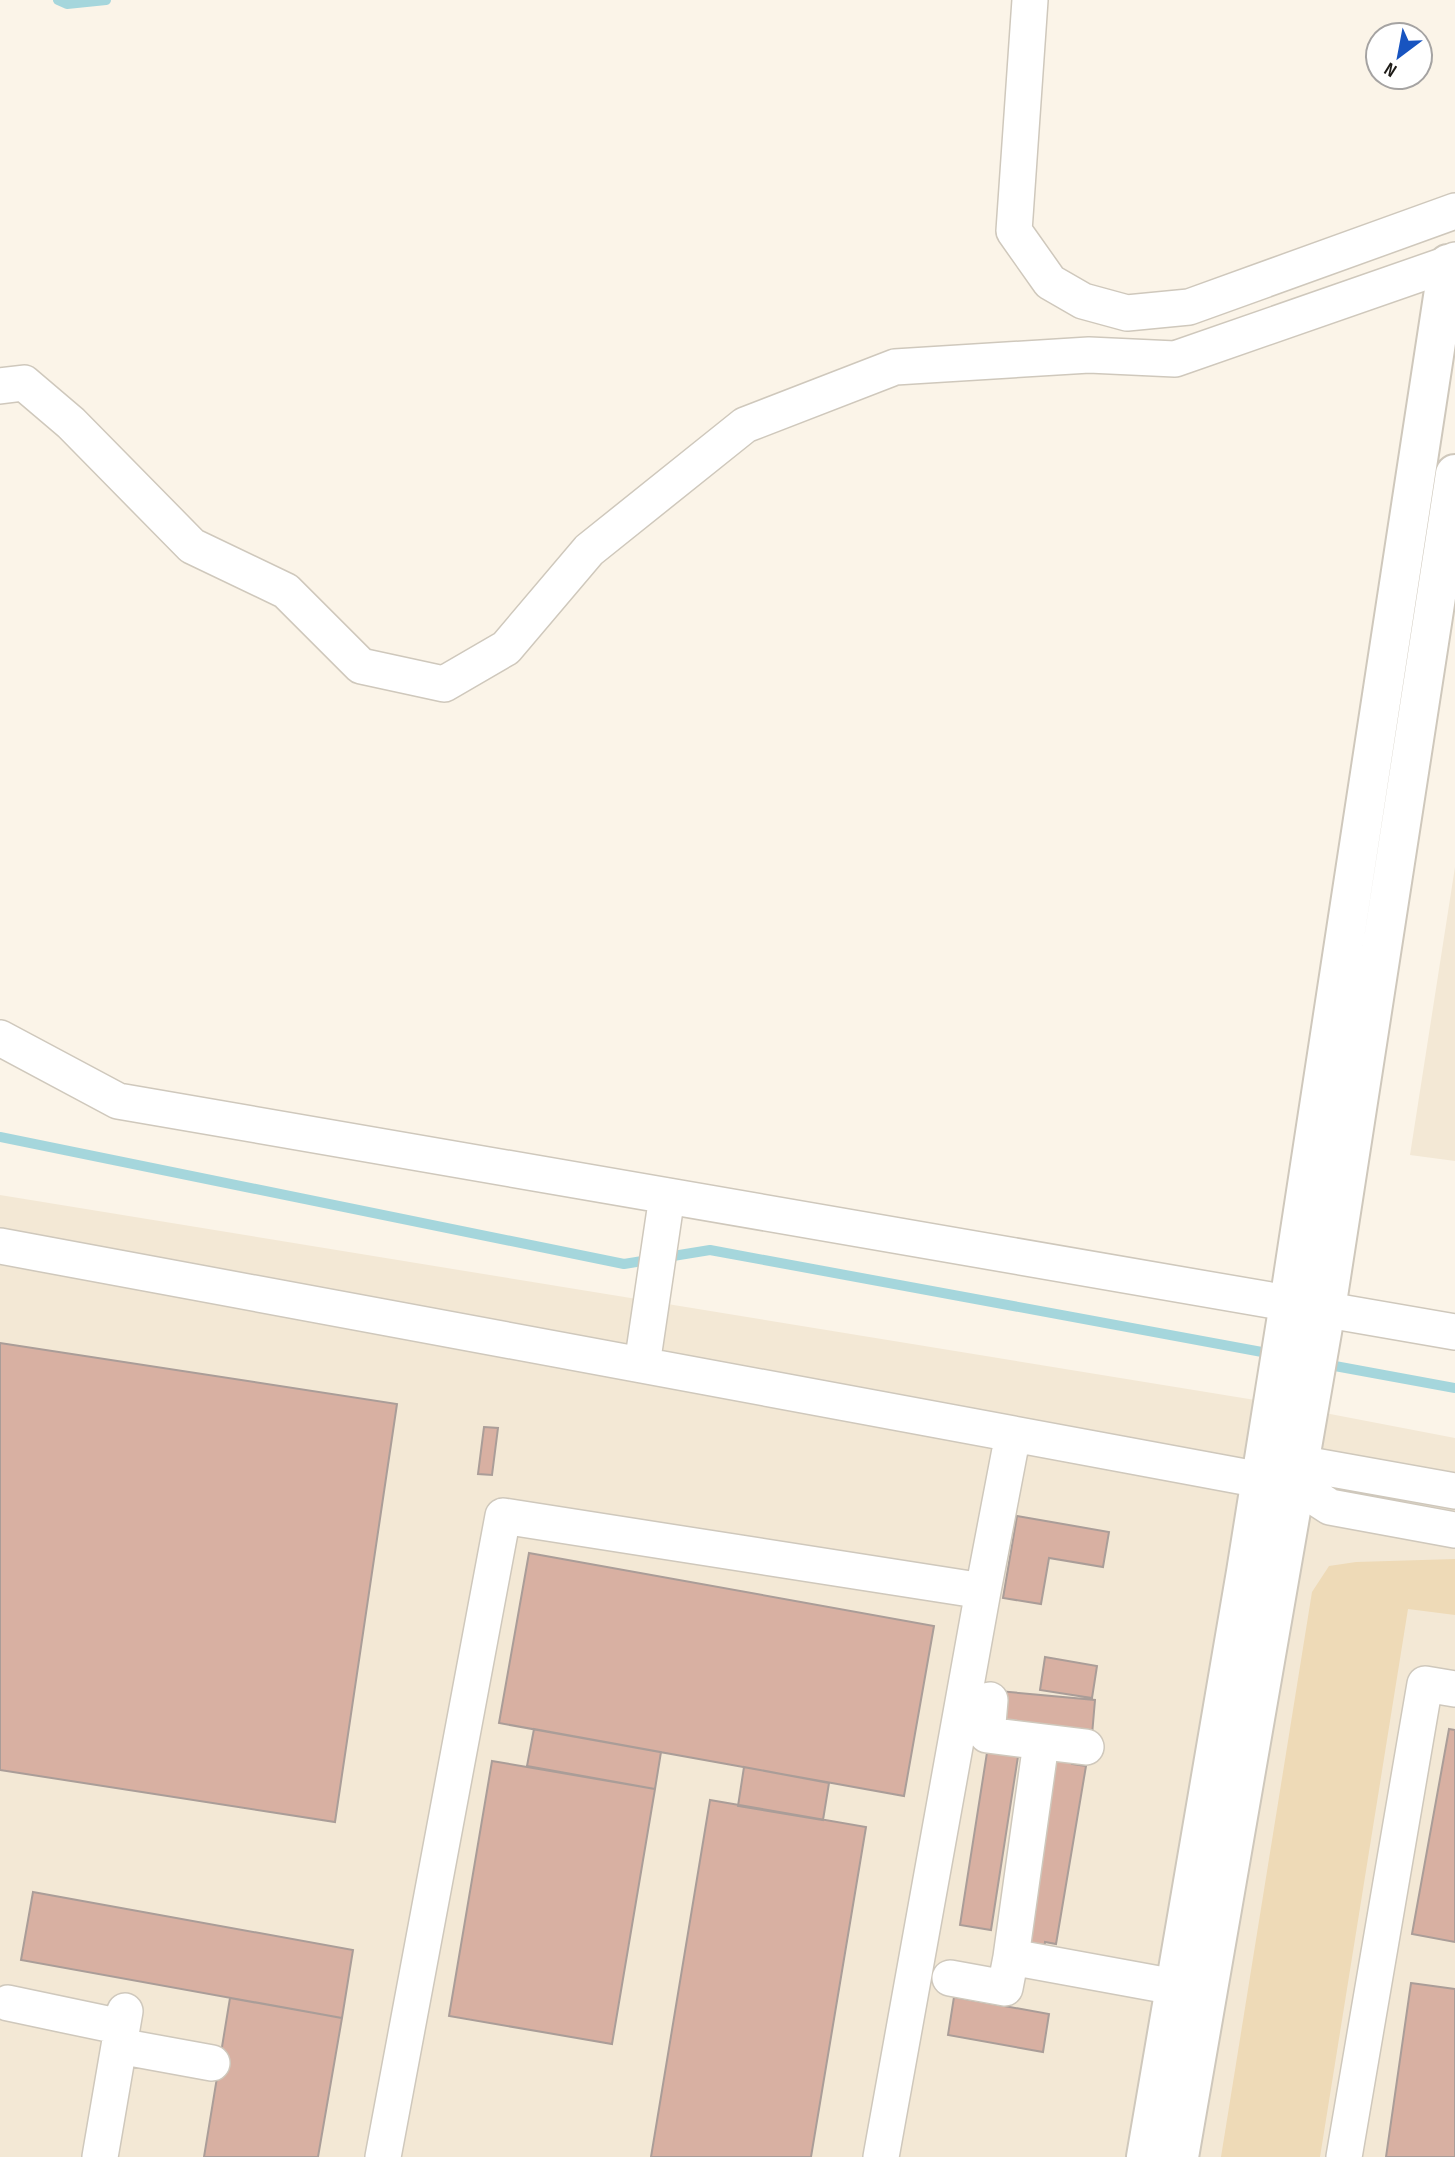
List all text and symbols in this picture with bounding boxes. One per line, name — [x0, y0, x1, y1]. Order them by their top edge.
north arrow — [1364, 21, 1434, 91]
text: N — [1380, 57, 1401, 82]

